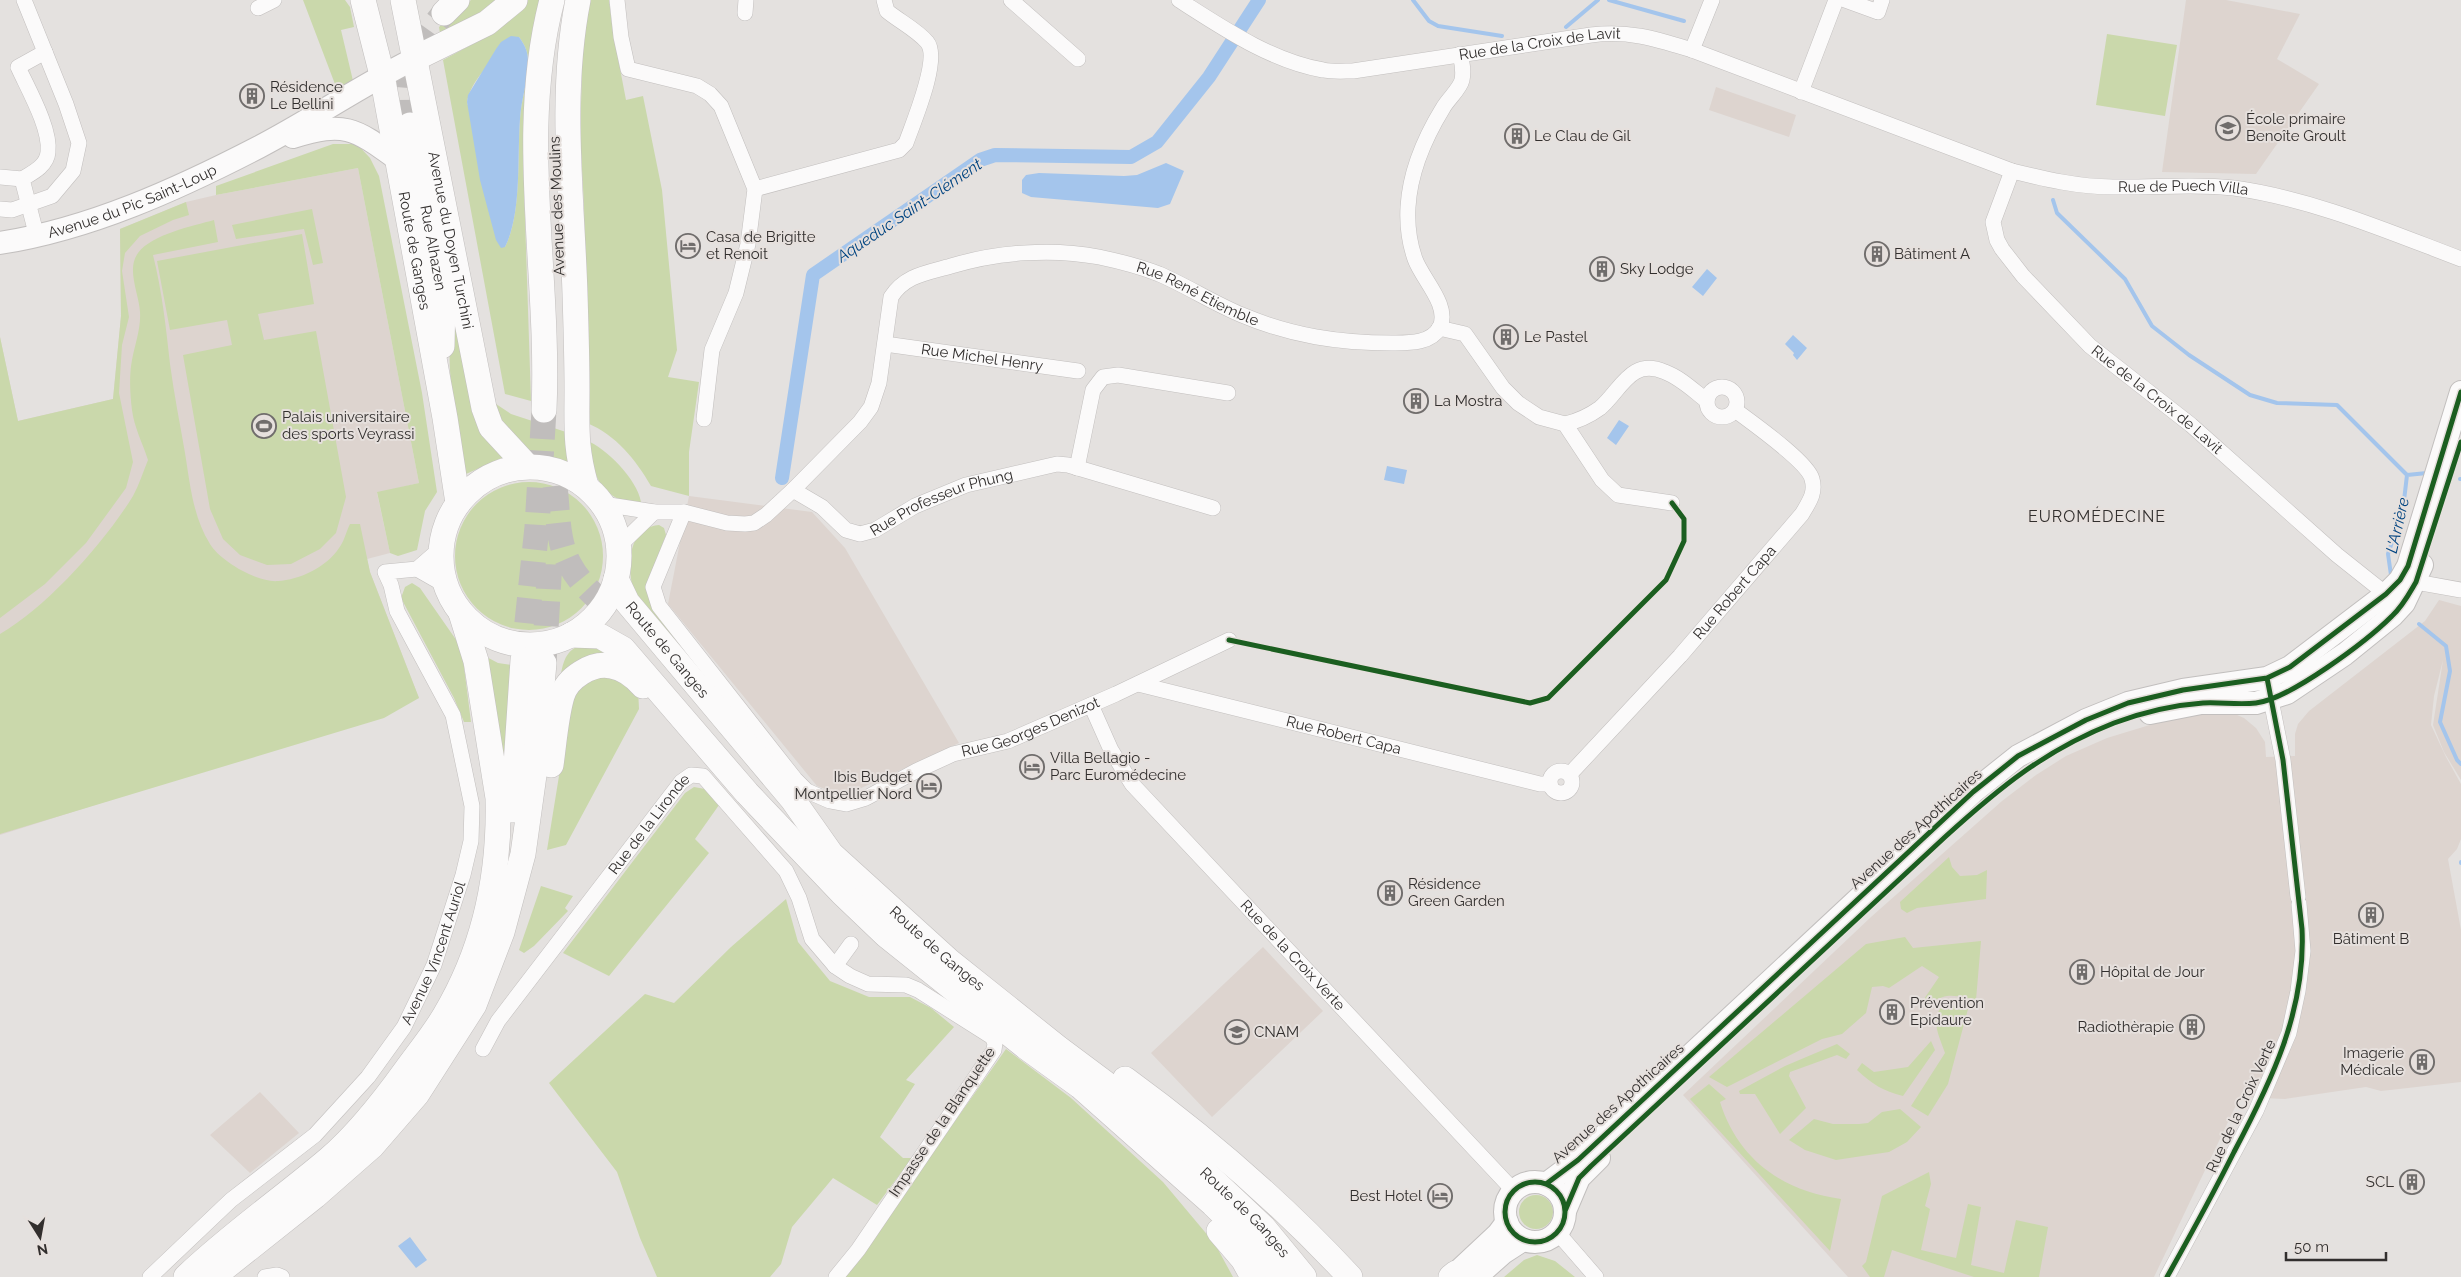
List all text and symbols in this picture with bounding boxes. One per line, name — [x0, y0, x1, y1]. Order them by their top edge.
street label: Rue de la Croix de Lavit — [1458, 25, 1621, 64]
place label: Résidence Le Bellini — [270, 78, 343, 113]
building icon: Résidence Le Bellini — [239, 83, 265, 109]
place label: École primaire Benoîte Groult — [2246, 110, 2346, 145]
school or university icon: École primaire Benoîte Groult — [2215, 115, 2241, 141]
building icon: Le Clau de Gil — [1504, 123, 1530, 149]
place label: Le Clau de Gil — [1534, 127, 1631, 145]
street label: Avenue des Moulins — [546, 136, 568, 276]
street label: Avenue du Doyen Turchini — [424, 150, 477, 331]
water label: Aqueduc Saint-Clément — [832, 154, 986, 267]
street label: Avenue du Pic Saint-Loup — [46, 161, 220, 242]
street label: Rue de Puech Villa — [2118, 177, 2250, 199]
street label: Route de Ganges — [395, 190, 434, 311]
street label: Rue Alhazen — [416, 204, 450, 292]
place label: Casa de Brigitte et Renoit — [706, 228, 816, 263]
hotel icon: Casa de Brigitte et Renoit — [675, 233, 701, 259]
building icon: Bâtiment A — [1864, 241, 1890, 267]
place label: Bâtiment A — [1894, 245, 1970, 263]
building icon: Sky Lodge — [1589, 256, 1615, 282]
street label: Rue René Etiemble — [1134, 258, 1262, 330]
place label: Sky Lodge — [1620, 260, 1694, 278]
building icon: Le Pastel — [1493, 324, 1519, 350]
place label: Le Pastel — [1524, 328, 1589, 346]
street label: Rue Michel Henry — [920, 340, 1044, 375]
street label: Rue de la Croix de Lavit — [2088, 341, 2226, 458]
building icon: La Mostra — [1403, 388, 1429, 414]
place label: La Mostra — [1434, 392, 1502, 410]
place label: Palais universitaire des sports Veyrassi — [282, 408, 415, 443]
sports icon: Palais universitaire des sports Veyrassi — [251, 413, 277, 439]
street label: Rue Professeur Phung — [867, 465, 1015, 540]
water label: L'Arrière — [2382, 495, 2413, 555]
district label: EUROMÉDECINE — [2028, 506, 2166, 526]
street label: Rue Robert Capa — [1689, 542, 1780, 643]
street label: Route de Ganges — [622, 598, 713, 702]
street label: Rue Georges Denizot — [959, 693, 1102, 761]
street label: Rue Robert Capa — [1284, 712, 1403, 758]
place label: Villa Bellagio - Parc Euromédecine — [1050, 749, 1186, 784]
hotel icon: Villa Bellagio - Parc Euromédecine — [1019, 754, 1045, 780]
street label: Avenue des Apothicaires — [1846, 765, 1986, 893]
place label: Ibis Budget Montpellier Nord — [795, 768, 912, 803]
street label: Rue de la Lironde — [605, 770, 693, 878]
hotel icon: Ibis Budget Montpellier Nord — [916, 773, 942, 799]
place label: Résidence Green Garden — [1408, 875, 1505, 910]
street label: Avenue Vincent Auriol — [397, 878, 470, 1028]
building icon: Résidence Green Garden — [1377, 880, 1403, 906]
street label: Rue de la Croix Verte — [1237, 896, 1349, 1014]
street label: Route de Ganges — [886, 902, 988, 995]
building icon: Bâtiment B — [2358, 902, 2384, 928]
place label: Bâtiment B — [2333, 930, 2409, 948]
building icon: Hôpital de Jour — [2069, 959, 2095, 985]
place label: Hôpital de Jour — [2100, 963, 2206, 981]
place label: Prévention Epidaure — [1910, 994, 1984, 1029]
building icon: Prévention Epidaure — [1879, 999, 1905, 1025]
building icon: Radiothèrapie — [2179, 1014, 2205, 1040]
place label: Radiothèrapie — [2077, 1018, 2174, 1036]
school or university icon: CNAM — [1224, 1019, 1250, 1045]
place label: CNAM — [1254, 1023, 1299, 1041]
street label: Rue de la Croix Verte — [2202, 1037, 2280, 1175]
street label: Avenue des Apothicaires — [1548, 1039, 1688, 1167]
street label: Impasse de la Blanquette — [885, 1044, 999, 1200]
place label: Imagerie Médicale — [2340, 1044, 2404, 1079]
building icon: Imagerie Médicale — [2409, 1049, 2435, 1075]
street label: Route de Ganges — [1196, 1163, 1293, 1261]
building icon: SCL — [2399, 1169, 2425, 1195]
place label: SCL — [2366, 1173, 2394, 1191]
hotel icon: Best Hotel — [1427, 1183, 1453, 1209]
place label: Best Hotel — [1350, 1187, 1423, 1205]
north arrow — [15, 1212, 65, 1262]
scale bar — [2286, 1230, 2386, 1262]
text: 50 m — [2294, 1238, 2329, 1256]
text: N — [36, 1241, 49, 1259]

